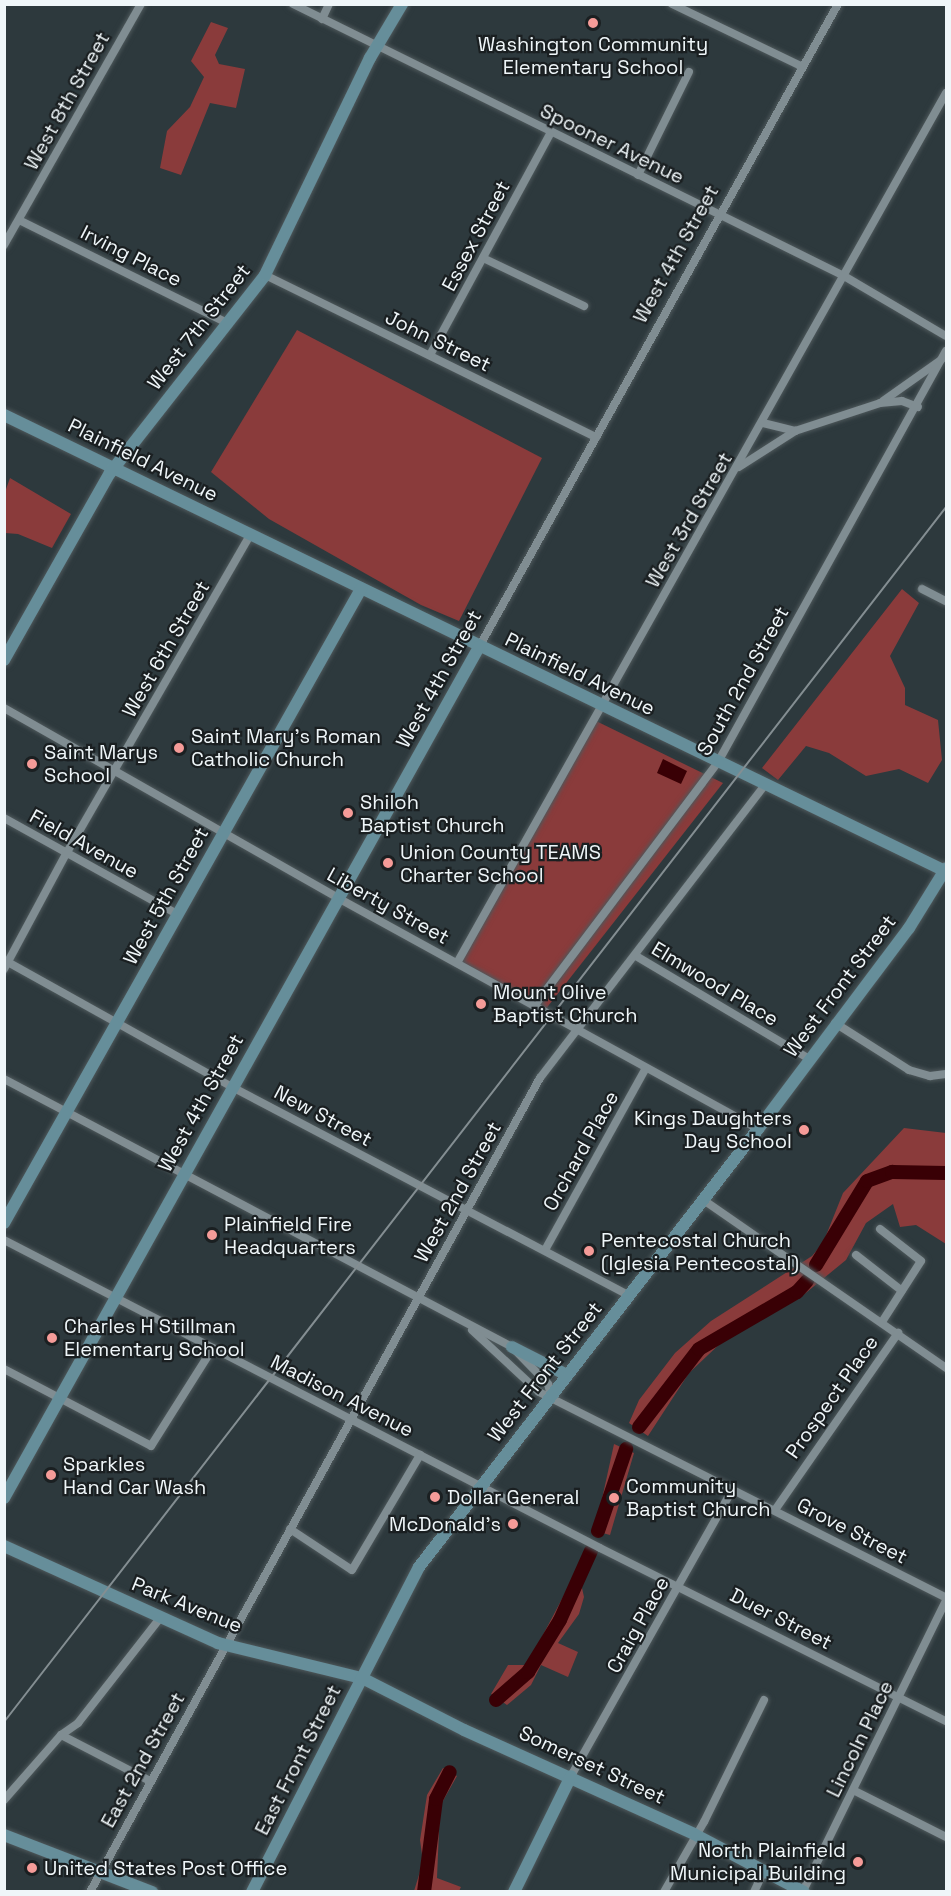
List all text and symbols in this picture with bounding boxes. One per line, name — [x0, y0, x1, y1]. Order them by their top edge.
marker: Washington Community Elementary School — [586, 16, 600, 30]
street label: West 8th Street — [19, 28, 115, 174]
place label: Washington Community Elementary School — [478, 33, 708, 80]
street label: Spooner Avenue — [536, 99, 688, 189]
street label: Essex Street — [437, 177, 515, 295]
street label: West 4th Street — [628, 181, 724, 327]
street label: Irving Place — [76, 220, 186, 292]
street label: West 7th Street — [143, 259, 255, 395]
street label: John Street — [381, 305, 495, 377]
street label: Plainfield Avenue — [64, 413, 222, 507]
street label: West 3rd Street — [641, 448, 737, 592]
street label: West 6th Street — [117, 576, 215, 722]
street label: South 2nd Street — [692, 602, 794, 760]
street label: West 4th Street — [391, 606, 487, 752]
street label: Plainfield Avenue — [501, 627, 659, 721]
place label: Saint Mary's Roman Catholic Church — [191, 724, 381, 771]
place label: Saint Marys School — [44, 740, 158, 787]
marker: Saint Mary's Roman Catholic Church — [172, 741, 186, 755]
marker: Saint Marys School — [25, 757, 39, 771]
place label: Shiloh Baptist Church — [360, 790, 505, 837]
street label: Field Avenue — [25, 804, 143, 884]
marker: Shiloh Baptist Church — [341, 806, 355, 820]
street label: West 5th Street — [118, 823, 214, 969]
place label: Union County TEAMS Charter School — [400, 840, 601, 887]
marker: Union County TEAMS Charter School — [381, 856, 395, 870]
street label: Liberty Street — [323, 863, 453, 949]
street label: West Front Street — [779, 910, 901, 1062]
street label: Elmwood Place — [647, 937, 783, 1031]
place label: Mount Olive Baptist Church — [493, 981, 638, 1028]
marker: Mount Olive Baptist Church — [474, 997, 488, 1011]
street label: West 4th Street — [153, 1030, 249, 1176]
street label: New Street — [270, 1080, 376, 1152]
street label: Orchard Place — [538, 1087, 624, 1215]
place label: Kings Daughters Day School — [634, 1106, 792, 1153]
street label: West 2nd Street — [409, 1117, 507, 1267]
marker: Kings Daughters Day School — [797, 1123, 811, 1137]
place label: Plainfield Fire Headquarters — [224, 1212, 356, 1259]
marker: Plainfield Fire Headquarters — [205, 1228, 219, 1242]
place label: Pentecostal Church (Iglesia Pentecostal) — [601, 1228, 799, 1275]
marker: Pentecostal Church (Iglesia Pentecostal) — [582, 1244, 596, 1258]
street label: West Front Street — [483, 1297, 607, 1447]
place label: Charles H Stillman Elementary School — [64, 1314, 245, 1361]
marker: Charles H Stillman Elementary School — [45, 1331, 59, 1345]
street label: Prospect Place — [781, 1331, 883, 1463]
street label: Madison Avenue — [266, 1350, 418, 1442]
place label: Sparkles Hand Car Wash — [63, 1452, 206, 1499]
marker: Sparkles Hand Car Wash — [44, 1468, 58, 1482]
place label: Community Baptist Church — [626, 1474, 771, 1521]
place label: Dollar General — [447, 1485, 579, 1509]
marker: Dollar General — [428, 1490, 442, 1504]
marker: Community Baptist Church — [607, 1491, 621, 1505]
street label: Grove Street — [793, 1493, 911, 1569]
place label: McDonald's — [389, 1512, 501, 1536]
marker: McDonald's — [506, 1517, 520, 1531]
street label: Park Avenue — [128, 1572, 246, 1638]
street label: Craig Place — [602, 1573, 674, 1677]
street label: Duer Street — [726, 1583, 836, 1655]
street label: Lincoln Place — [821, 1677, 899, 1801]
street label: East Front Street — [250, 1681, 346, 1839]
street label: East 2nd Street — [96, 1688, 190, 1832]
street label: Somerset Street — [515, 1721, 669, 1809]
place label: North Plainfield Municipal Building — [670, 1838, 846, 1885]
marker: North Plainfield Municipal Building — [851, 1855, 865, 1869]
place label: United States Post Office — [44, 1856, 287, 1880]
marker: United States Post Office — [25, 1861, 39, 1875]

